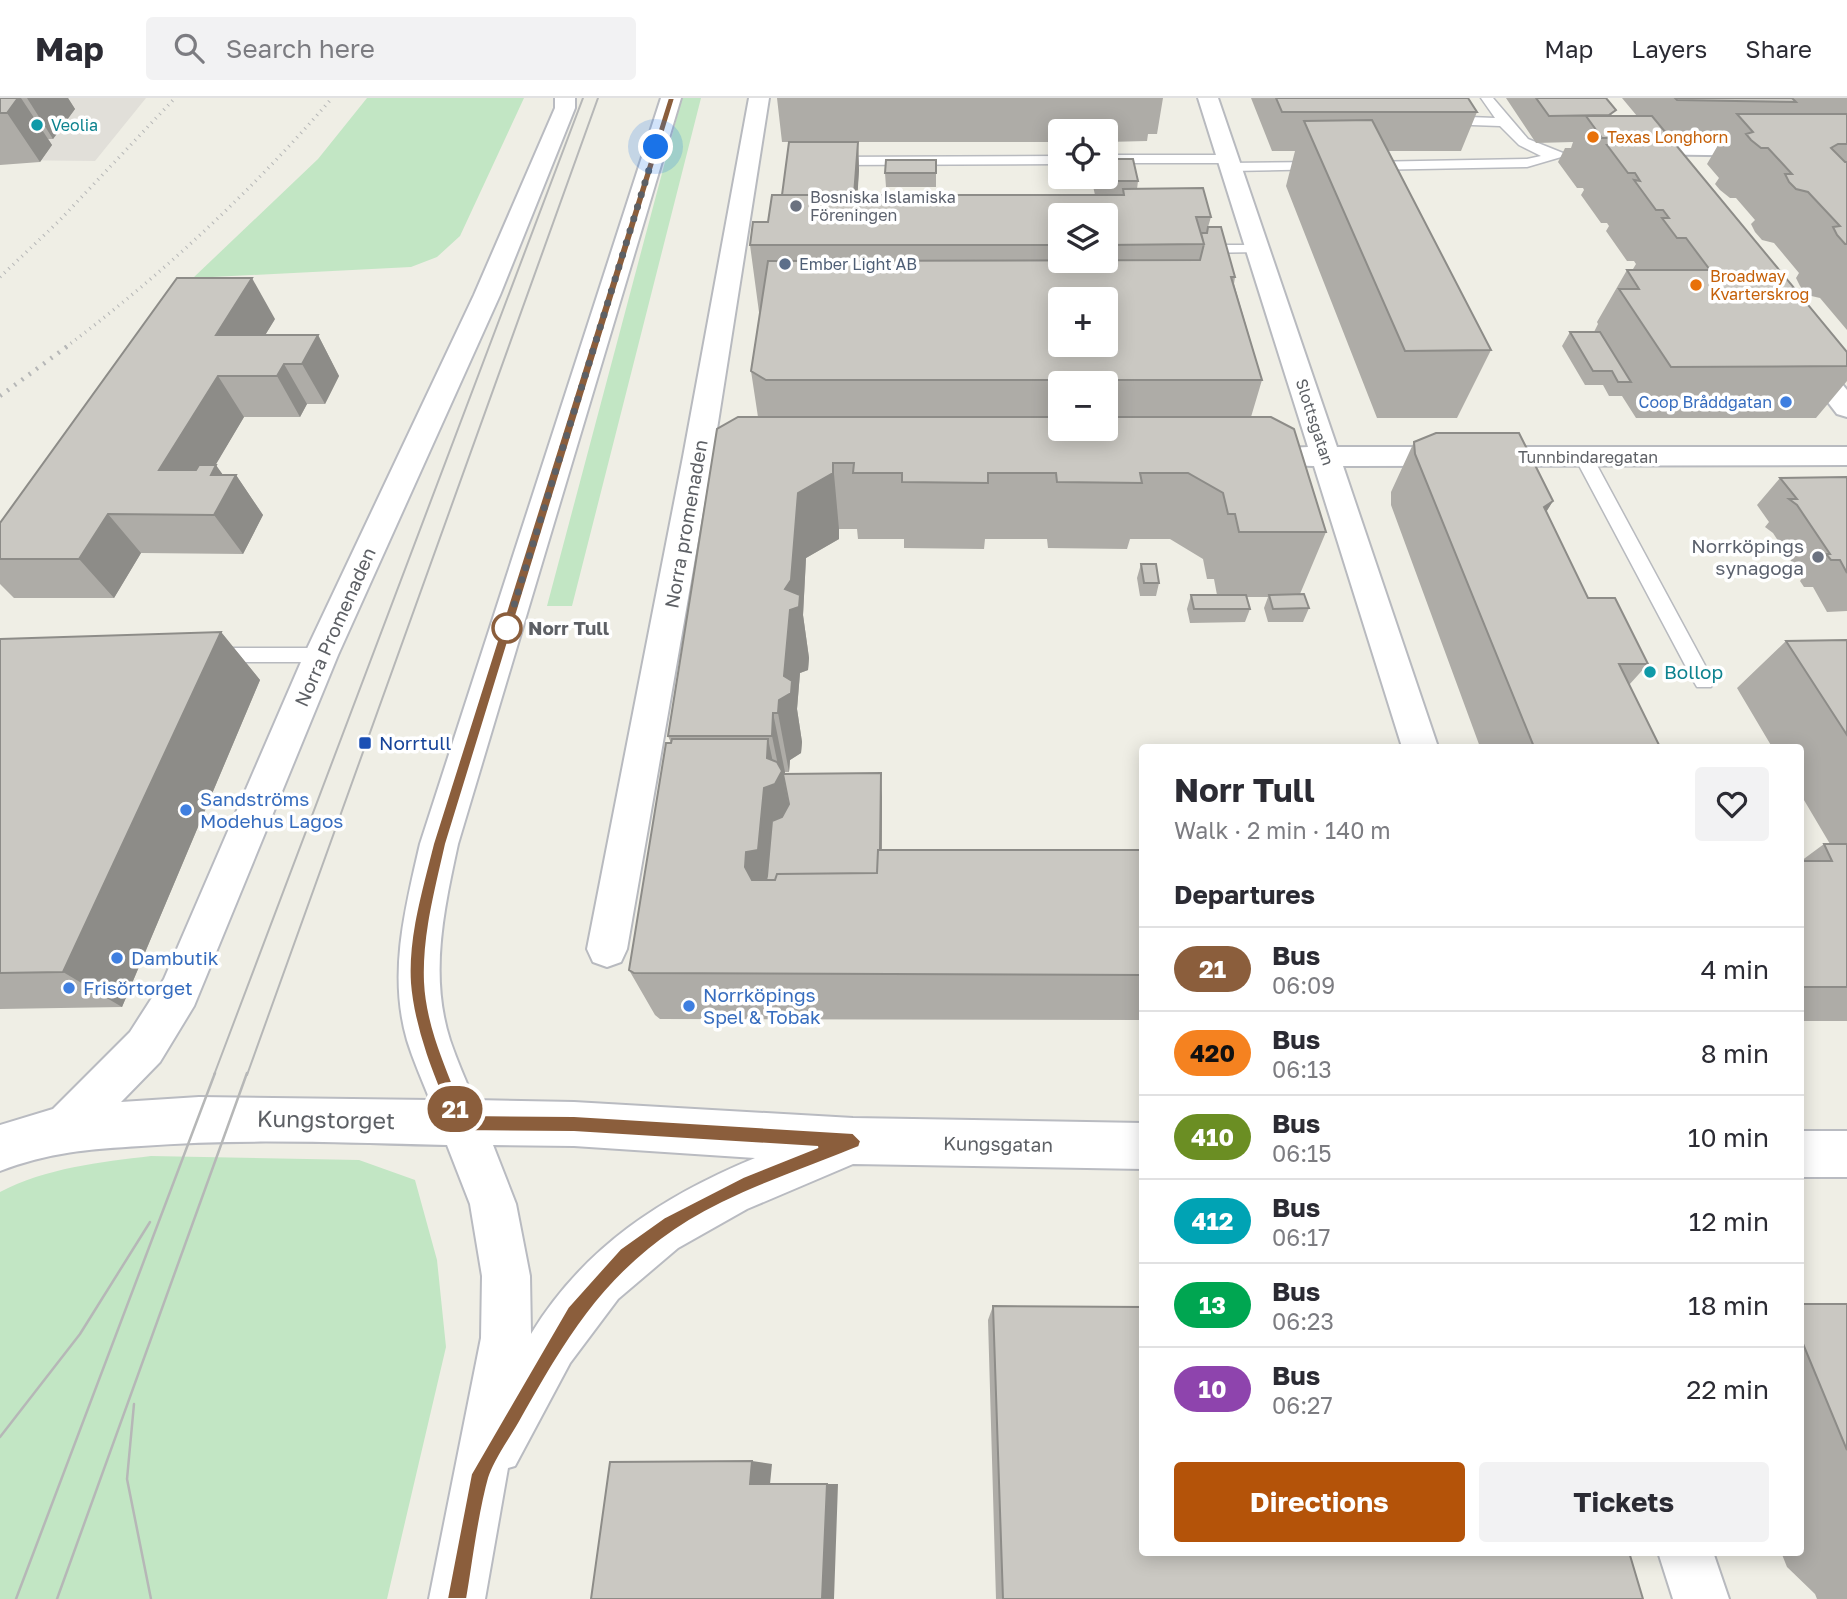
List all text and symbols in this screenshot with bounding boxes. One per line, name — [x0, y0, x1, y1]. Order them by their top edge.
search box — [146, 17, 636, 80]
text: Map — [35, 29, 104, 68]
icon: search — [170, 29, 208, 67]
text: Search here — [226, 33, 375, 64]
text: Map — [1544, 34, 1593, 63]
text: Layers — [1631, 34, 1707, 63]
text: Share — [1745, 34, 1812, 63]
place label: Veolia — [51, 115, 98, 135]
marker: Veolia — [29, 117, 45, 133]
map controls — [1048, 119, 1118, 441]
button: locate — [1048, 119, 1118, 189]
place label: Texas Longhorn — [1607, 127, 1728, 147]
your location — [638, 129, 673, 164]
marker: Texas Longhorn — [1585, 129, 1601, 145]
place label: Bosniska Islamiska Föreningen — [810, 187, 956, 225]
marker: Bosniska Islamiska Föreningen — [788, 198, 804, 214]
button: layers — [1048, 203, 1118, 273]
place label: Ember Light AB — [799, 254, 917, 274]
marker: Ember Light AB — [777, 256, 793, 272]
place label: Broadway Kvarterskrog — [1710, 266, 1809, 304]
marker: Broadway Kvarterskrog — [1688, 277, 1704, 293]
button: + — [1048, 287, 1118, 357]
button: − — [1048, 371, 1118, 441]
street label: Slottsgatan — [1292, 376, 1338, 468]
place label: Coop Bråddgatan — [1639, 392, 1772, 412]
marker: Coop Bråddgatan — [1778, 394, 1794, 410]
street label: Norra promenaden — [659, 438, 712, 610]
street label: Tunnbindaregatan — [1518, 447, 1658, 467]
place label: Norrköpings synagoga — [1691, 534, 1804, 579]
street label: Norra Promenaden — [289, 544, 380, 710]
marker: Norrköpings synagoga — [1810, 549, 1826, 565]
marker: Norr Tull — [492, 613, 522, 643]
place label: Norr Tull — [528, 616, 609, 639]
place label: Bollop — [1664, 660, 1723, 683]
marker: Bollop — [1642, 664, 1658, 680]
place label: Norrtull — [379, 731, 451, 754]
marker: Norrtull — [357, 735, 373, 751]
button: heart — [1695, 767, 1769, 841]
text: Norr Tull — [1174, 770, 1315, 809]
place label: Sandströms Modehus Lagos — [200, 787, 343, 832]
marker: Sandströms Modehus Lagos — [178, 802, 194, 818]
text: Walk · 2 min · 140 m — [1174, 816, 1391, 844]
text: Departures — [1174, 879, 1315, 910]
text: Bus — [1272, 940, 1320, 971]
place label: Dambutik — [131, 946, 219, 969]
marker: Dambutik — [109, 950, 125, 966]
text: 21 — [1199, 954, 1226, 983]
text: 4 min — [1701, 954, 1769, 985]
text: 06:09 — [1272, 971, 1335, 999]
place label: Frisörtorget — [83, 976, 193, 999]
marker: Frisörtorget — [61, 980, 77, 996]
place label: Norrköpings Spel & Tobak — [703, 983, 821, 1028]
marker: Norrköpings Spel & Tobak — [681, 998, 697, 1014]
text: Bus — [1272, 1024, 1320, 1055]
text: 420 — [1190, 1038, 1235, 1067]
text: 8 min — [1701, 1038, 1769, 1069]
text: 06:13 — [1272, 1055, 1332, 1083]
line badge: 21 — [424, 1086, 486, 1132]
text: 21 — [442, 1094, 469, 1123]
street label: Kungstorget — [257, 1104, 395, 1134]
text: Bus — [1272, 1108, 1320, 1139]
text: 410 — [1191, 1122, 1234, 1151]
text: 10 min — [1688, 1122, 1769, 1153]
street label: Kungsgatan — [943, 1131, 1053, 1156]
text: 06:15 — [1272, 1139, 1332, 1167]
text: Bus — [1272, 1192, 1320, 1223]
text: 412 — [1192, 1206, 1234, 1235]
text: 12 min — [1689, 1206, 1769, 1237]
text: 06:17 — [1272, 1223, 1330, 1251]
text: Bus — [1272, 1276, 1320, 1307]
text: 13 — [1199, 1290, 1226, 1319]
text: 18 min — [1688, 1290, 1769, 1321]
text: 06:23 — [1272, 1307, 1334, 1335]
text: Bus — [1272, 1360, 1320, 1391]
text: 10 — [1199, 1374, 1226, 1403]
text: 22 min — [1686, 1374, 1769, 1405]
text: 06:27 — [1272, 1391, 1333, 1419]
button: Directions — [1174, 1462, 1465, 1542]
button: Tickets — [1479, 1462, 1769, 1542]

